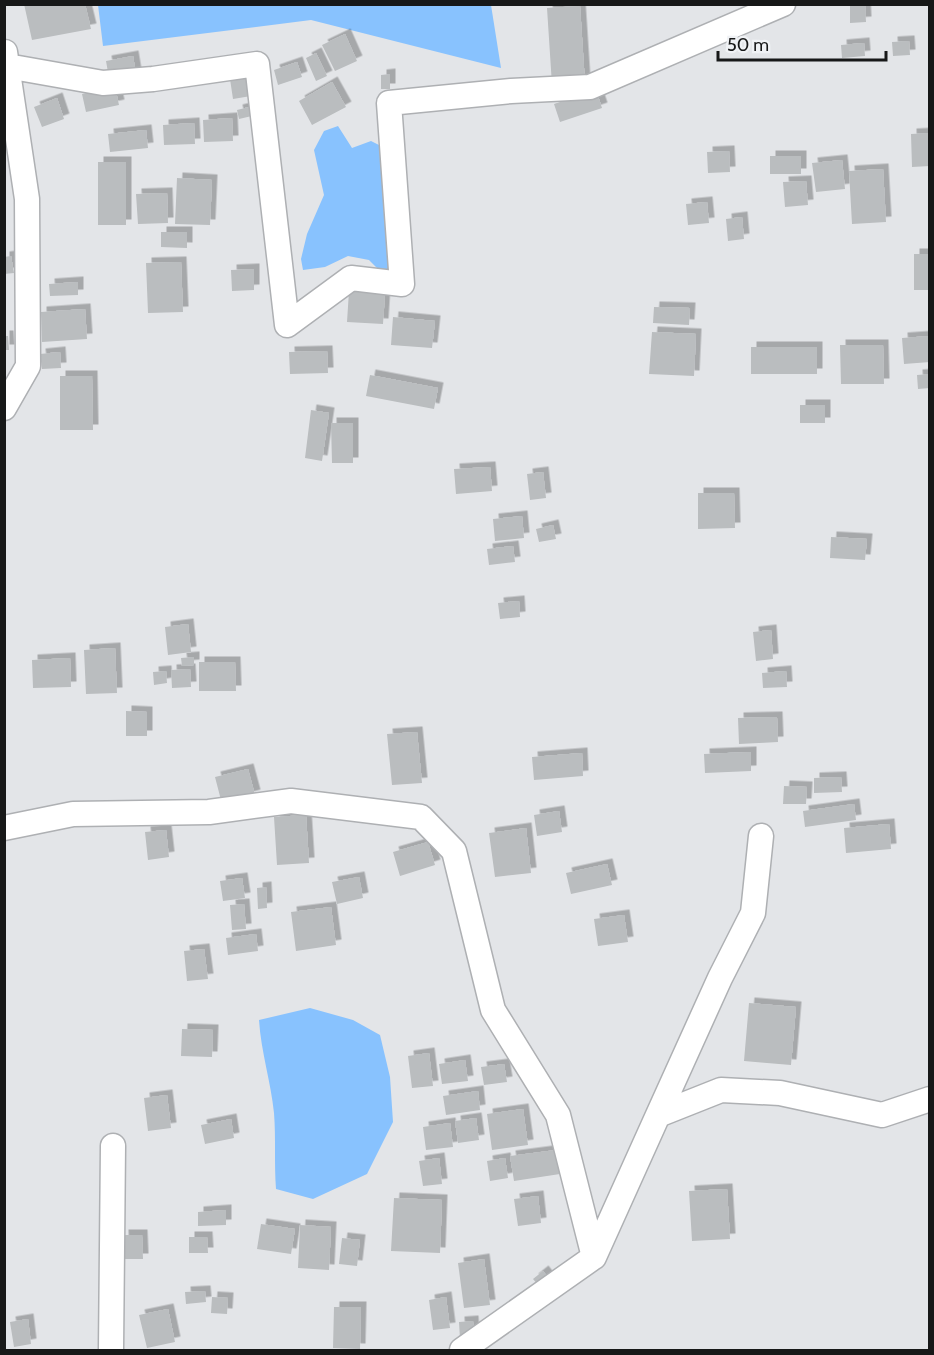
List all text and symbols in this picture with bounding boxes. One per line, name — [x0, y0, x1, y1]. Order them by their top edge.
scale bar — [718, 24, 886, 62]
text: 50 m — [727, 34, 769, 56]

